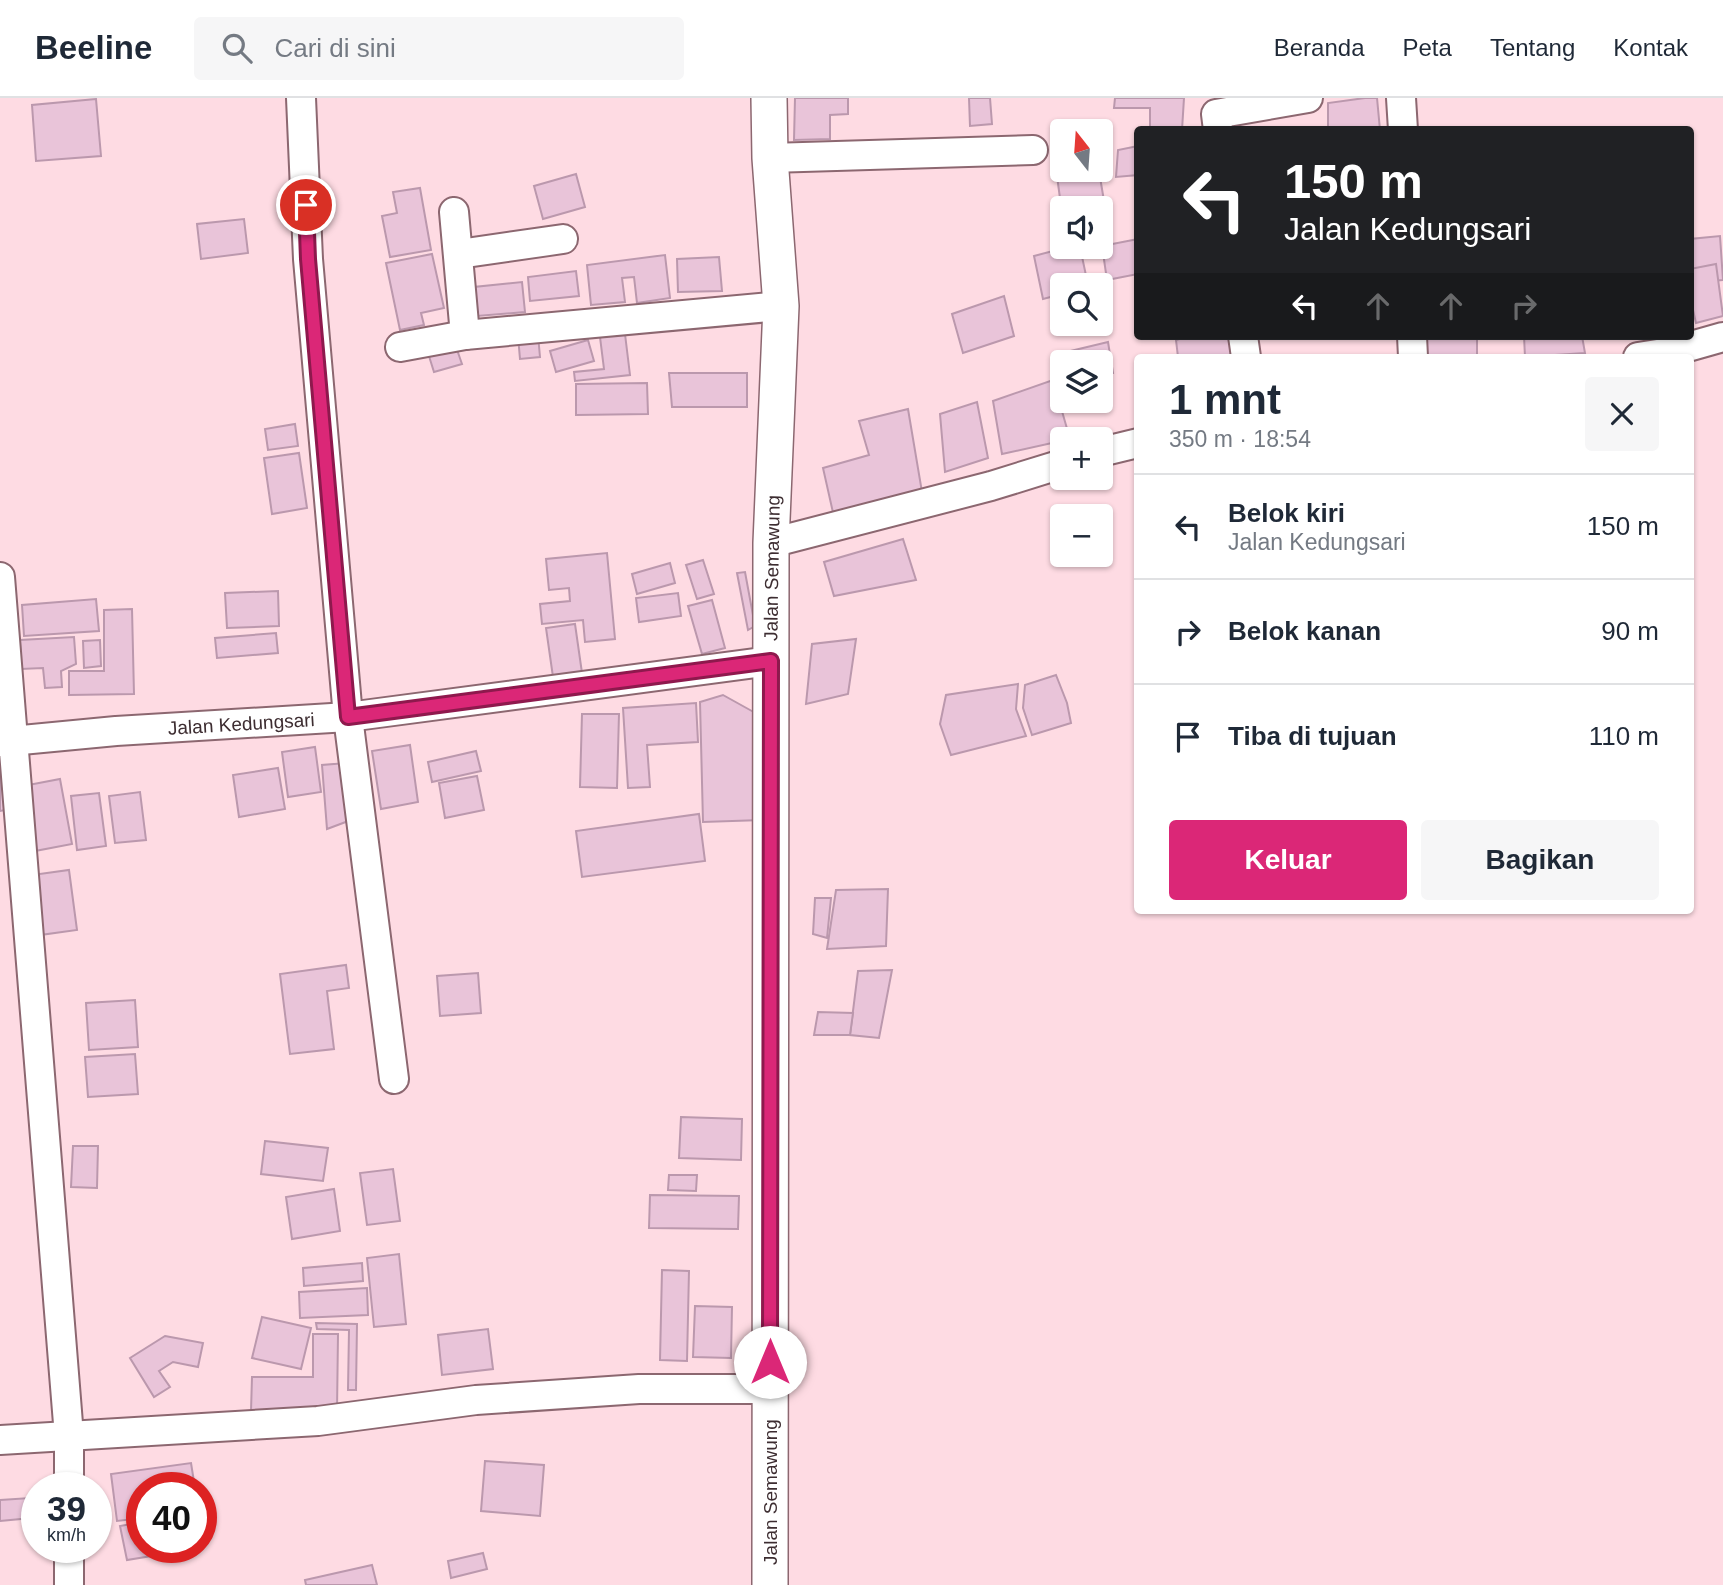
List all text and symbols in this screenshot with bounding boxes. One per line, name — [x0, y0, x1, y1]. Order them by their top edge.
search box — [194, 17, 684, 80]
text: Beeline — [35, 29, 152, 66]
icon: search — [218, 29, 256, 67]
text: Cari di sini — [274, 33, 396, 63]
text: Beranda — [1274, 34, 1365, 61]
text: Peta — [1403, 34, 1452, 61]
text: Tentang — [1490, 34, 1575, 61]
text: Kontak — [1613, 34, 1688, 61]
north arrow — [1050, 119, 1113, 182]
map controls — [1050, 119, 1113, 567]
icon: left — [1169, 154, 1260, 245]
text: 150 m — [1284, 154, 1423, 208]
pin — [276, 175, 336, 235]
icon: arrive — [287, 186, 325, 224]
button: sound — [1050, 196, 1113, 259]
text: Jalan Kedungsari — [1284, 211, 1531, 247]
button: search — [1050, 273, 1113, 336]
icon: left — [1286, 287, 1324, 325]
icon: ahead — [1359, 287, 1397, 325]
icon: ahead — [1432, 287, 1470, 325]
icon: right — [1505, 287, 1543, 325]
button: layers — [1050, 350, 1113, 413]
text: 1 mnt — [1169, 376, 1281, 423]
button: close — [1585, 377, 1659, 451]
text: 350 m · 18:54 — [1169, 426, 1311, 452]
button: + — [1050, 427, 1113, 490]
street label: Jalan Semawung — [760, 495, 784, 641]
text: Belok kiri — [1228, 498, 1345, 528]
button: − — [1050, 504, 1113, 567]
icon: left — [1169, 508, 1207, 546]
text: 150 m — [1587, 511, 1659, 541]
text: Jalan Kedungsari — [1228, 529, 1406, 555]
icon: right — [1169, 613, 1207, 651]
text: Belok kanan — [1228, 616, 1381, 646]
text: 90 m — [1601, 616, 1659, 646]
street label: Jalan Kedungsari — [167, 709, 315, 738]
icon: arrive — [1169, 718, 1207, 756]
text: Tiba di tujuan — [1228, 721, 1397, 751]
text: 110 m — [1589, 721, 1659, 751]
button: Keluar — [1169, 820, 1407, 900]
button: Bagikan — [1421, 820, 1659, 900]
position arrow — [733, 1325, 807, 1399]
street label: Jalan Semawung — [760, 1419, 781, 1565]
speed limit sign: 40 — [126, 1472, 217, 1563]
text: 39 — [47, 1489, 86, 1528]
text: km/h — [47, 1525, 86, 1545]

